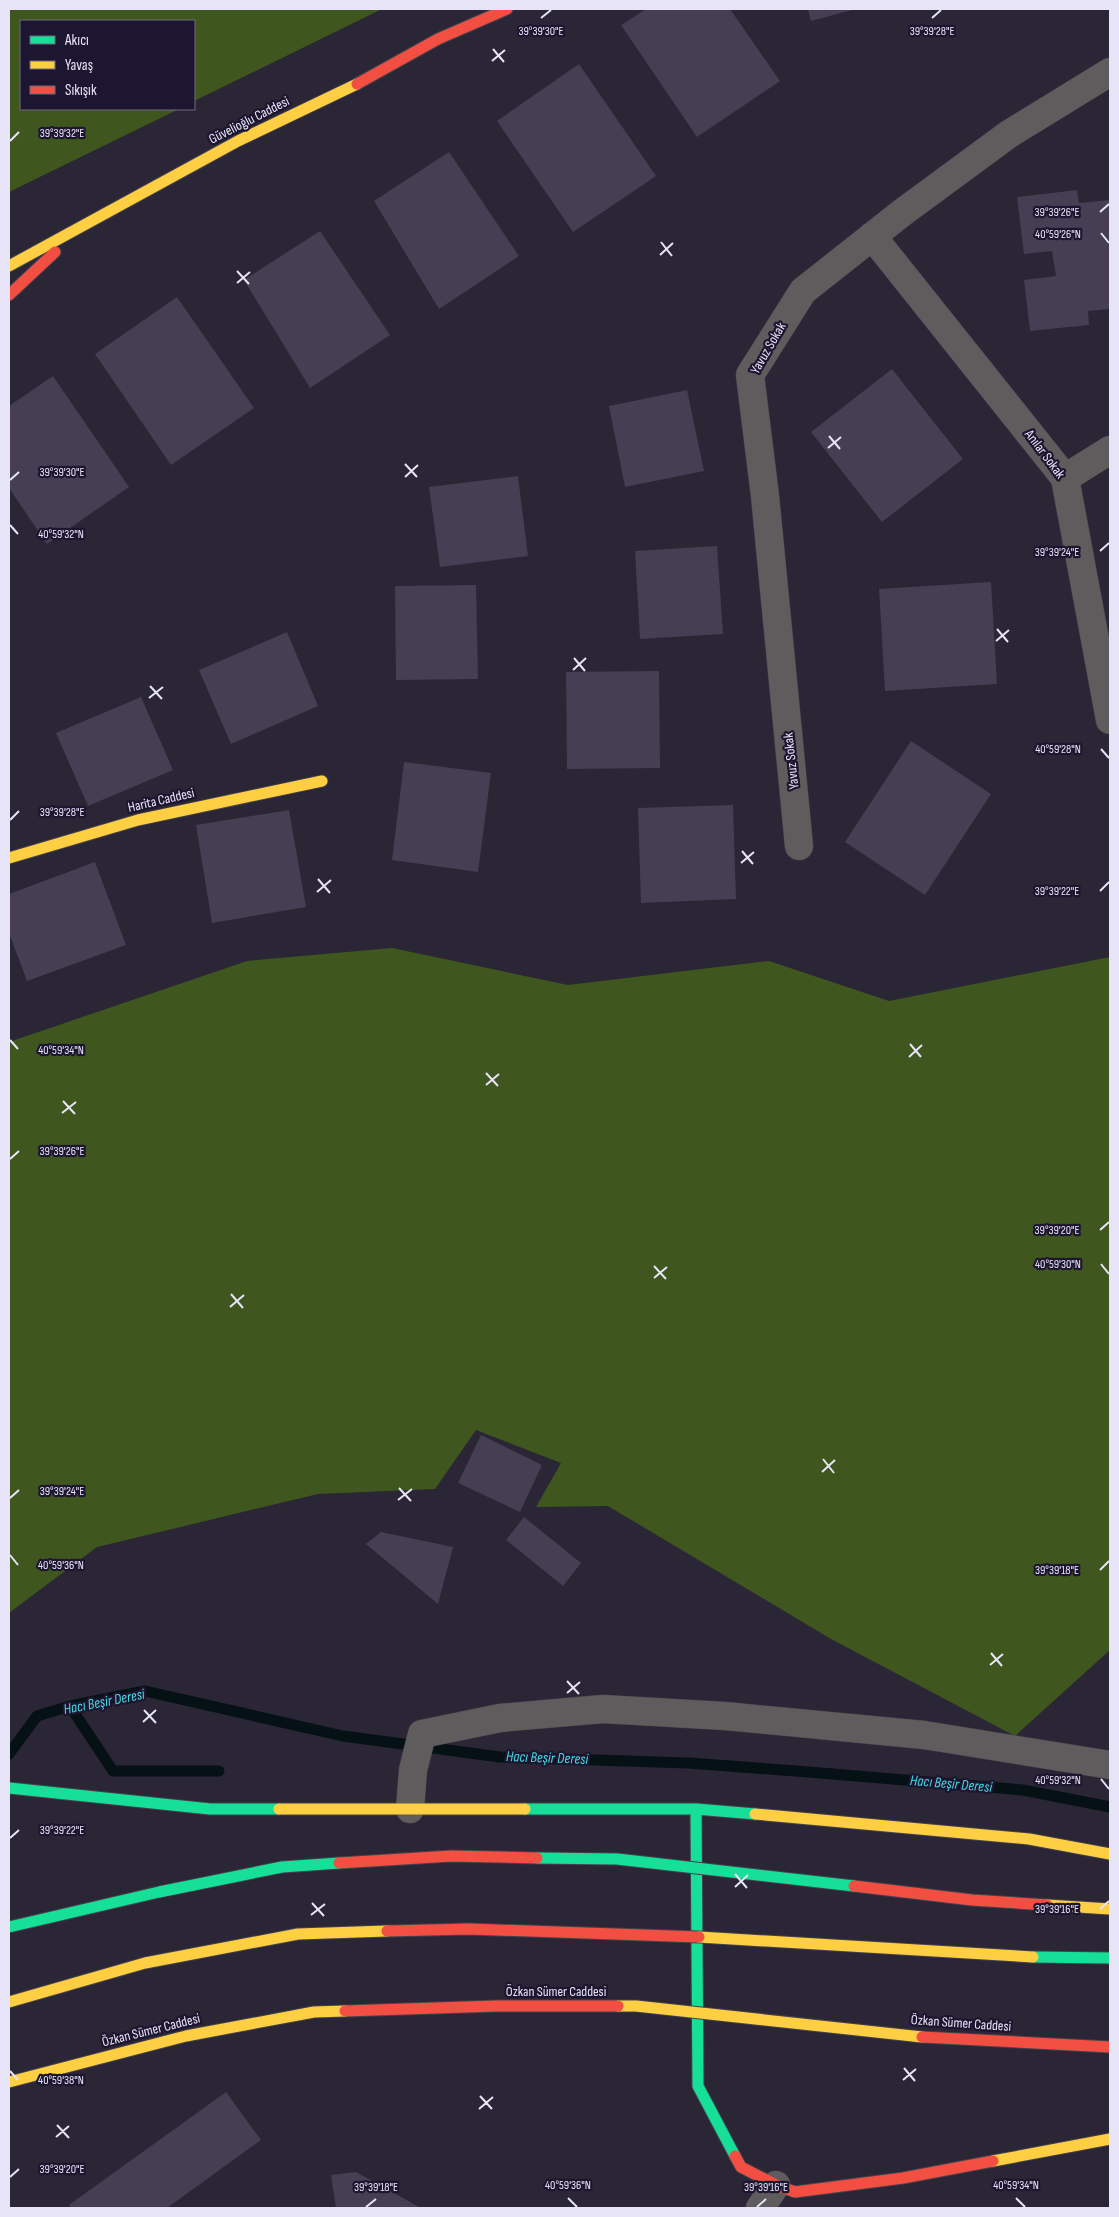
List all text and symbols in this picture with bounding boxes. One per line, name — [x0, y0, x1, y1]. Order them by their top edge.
legend — [20, 20, 195, 110]
text: 39°39'30"E — [519, 24, 564, 39]
text: 39°39'28"E — [910, 24, 954, 39]
text: Akıcı — [64, 31, 89, 50]
text: Yavaş — [65, 56, 93, 75]
text: Sıkışık — [65, 81, 97, 100]
street label: Güvelioğlu Caddesi — [206, 92, 292, 148]
text: 39°39'32"E — [40, 126, 84, 141]
text: 39°39'26"E — [1035, 205, 1079, 220]
text: 40°59'26"N — [1035, 227, 1081, 242]
street label: Yavuz Sokak — [746, 319, 790, 377]
street label: Anılar Sokak — [1020, 425, 1069, 482]
text: 39°39'30"E — [40, 465, 85, 480]
text: 40°59'32"N — [38, 527, 84, 542]
text: 39°39'24"E — [1035, 545, 1079, 560]
street label: Yavuz Sokak — [780, 731, 802, 790]
text: 40°59'28"N — [1035, 742, 1081, 757]
street label: Harita Caddesi — [126, 784, 196, 816]
text: 39°39'28"E — [40, 805, 84, 820]
text: 39°39'22"E — [1035, 884, 1079, 899]
text: 40°59'34"N — [38, 1043, 84, 1058]
text: 39°39'26"E — [40, 1144, 84, 1159]
text: 39°39'20"E — [1035, 1223, 1079, 1238]
text: 40°59'30"N — [1035, 1257, 1081, 1272]
text: 39°39'24"E — [40, 1484, 84, 1499]
text: 40°59'36"N — [38, 1558, 84, 1573]
text: 39°39'18"E — [1035, 1563, 1079, 1578]
water label: Hacı Beşir Deresi — [62, 1685, 147, 1719]
water label: Hacı Beşir Deresi — [506, 1747, 590, 1769]
water label: Hacı Beşir Deresi — [909, 1771, 994, 1797]
text: 40°59'32"N — [1035, 1773, 1081, 1788]
text: 39°39'22"E — [40, 1823, 84, 1838]
text: 39°39'16"E — [1035, 1902, 1079, 1917]
street label: Özkan Sümer Caddesi — [506, 1983, 606, 2000]
street label: Özkan Sümer Caddesi — [100, 2010, 202, 2050]
street label: Özkan Sümer Caddesi — [910, 2011, 1012, 2035]
text: 40°59'38"N — [38, 2073, 84, 2088]
text: 39°39'20"E — [40, 2162, 84, 2177]
text: 40°59'36"N — [545, 2178, 591, 2193]
text: 40°59'34"N — [993, 2178, 1039, 2193]
text: 39°39'18"E — [354, 2180, 398, 2195]
text: 39°39'16"E — [744, 2180, 788, 2195]

